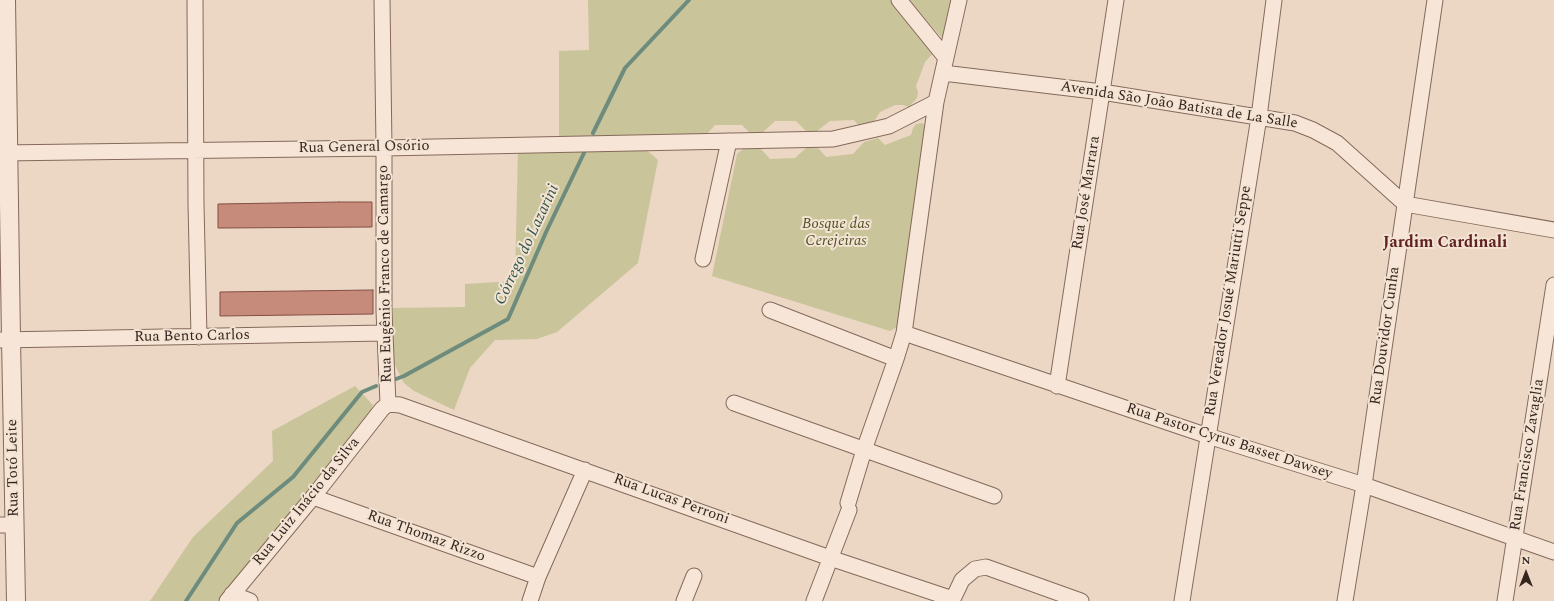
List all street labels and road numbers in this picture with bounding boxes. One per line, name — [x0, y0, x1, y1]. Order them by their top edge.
street label: Avenida São João Batista de La Salle — [1059, 78, 1299, 134]
street label: Rua José Marrara — [1069, 135, 1105, 251]
street label: Rua General Osório — [298, 138, 430, 158]
street label: Rua Eugênio Franco de Camargo — [375, 165, 397, 383]
street label: Rua Vereador Josué Mariutti Seppe — [1202, 184, 1256, 418]
street label: Rua Douvidor Cunha — [1367, 266, 1405, 406]
street label: Rua Bento Carlos — [134, 327, 250, 347]
street label: Rua Francisco Zavaglia — [1507, 378, 1549, 532]
street label: Rua Pastor Cyrus Basset Dawsey — [1124, 400, 1334, 484]
street label: Rua Totó Leite — [4, 419, 24, 517]
street label: Rua Luiz Inácio da Silva — [250, 434, 364, 570]
street label: Rua Lucas Perroni — [611, 471, 731, 529]
street label: Rua Thomaz Rizzo — [364, 507, 488, 567]

